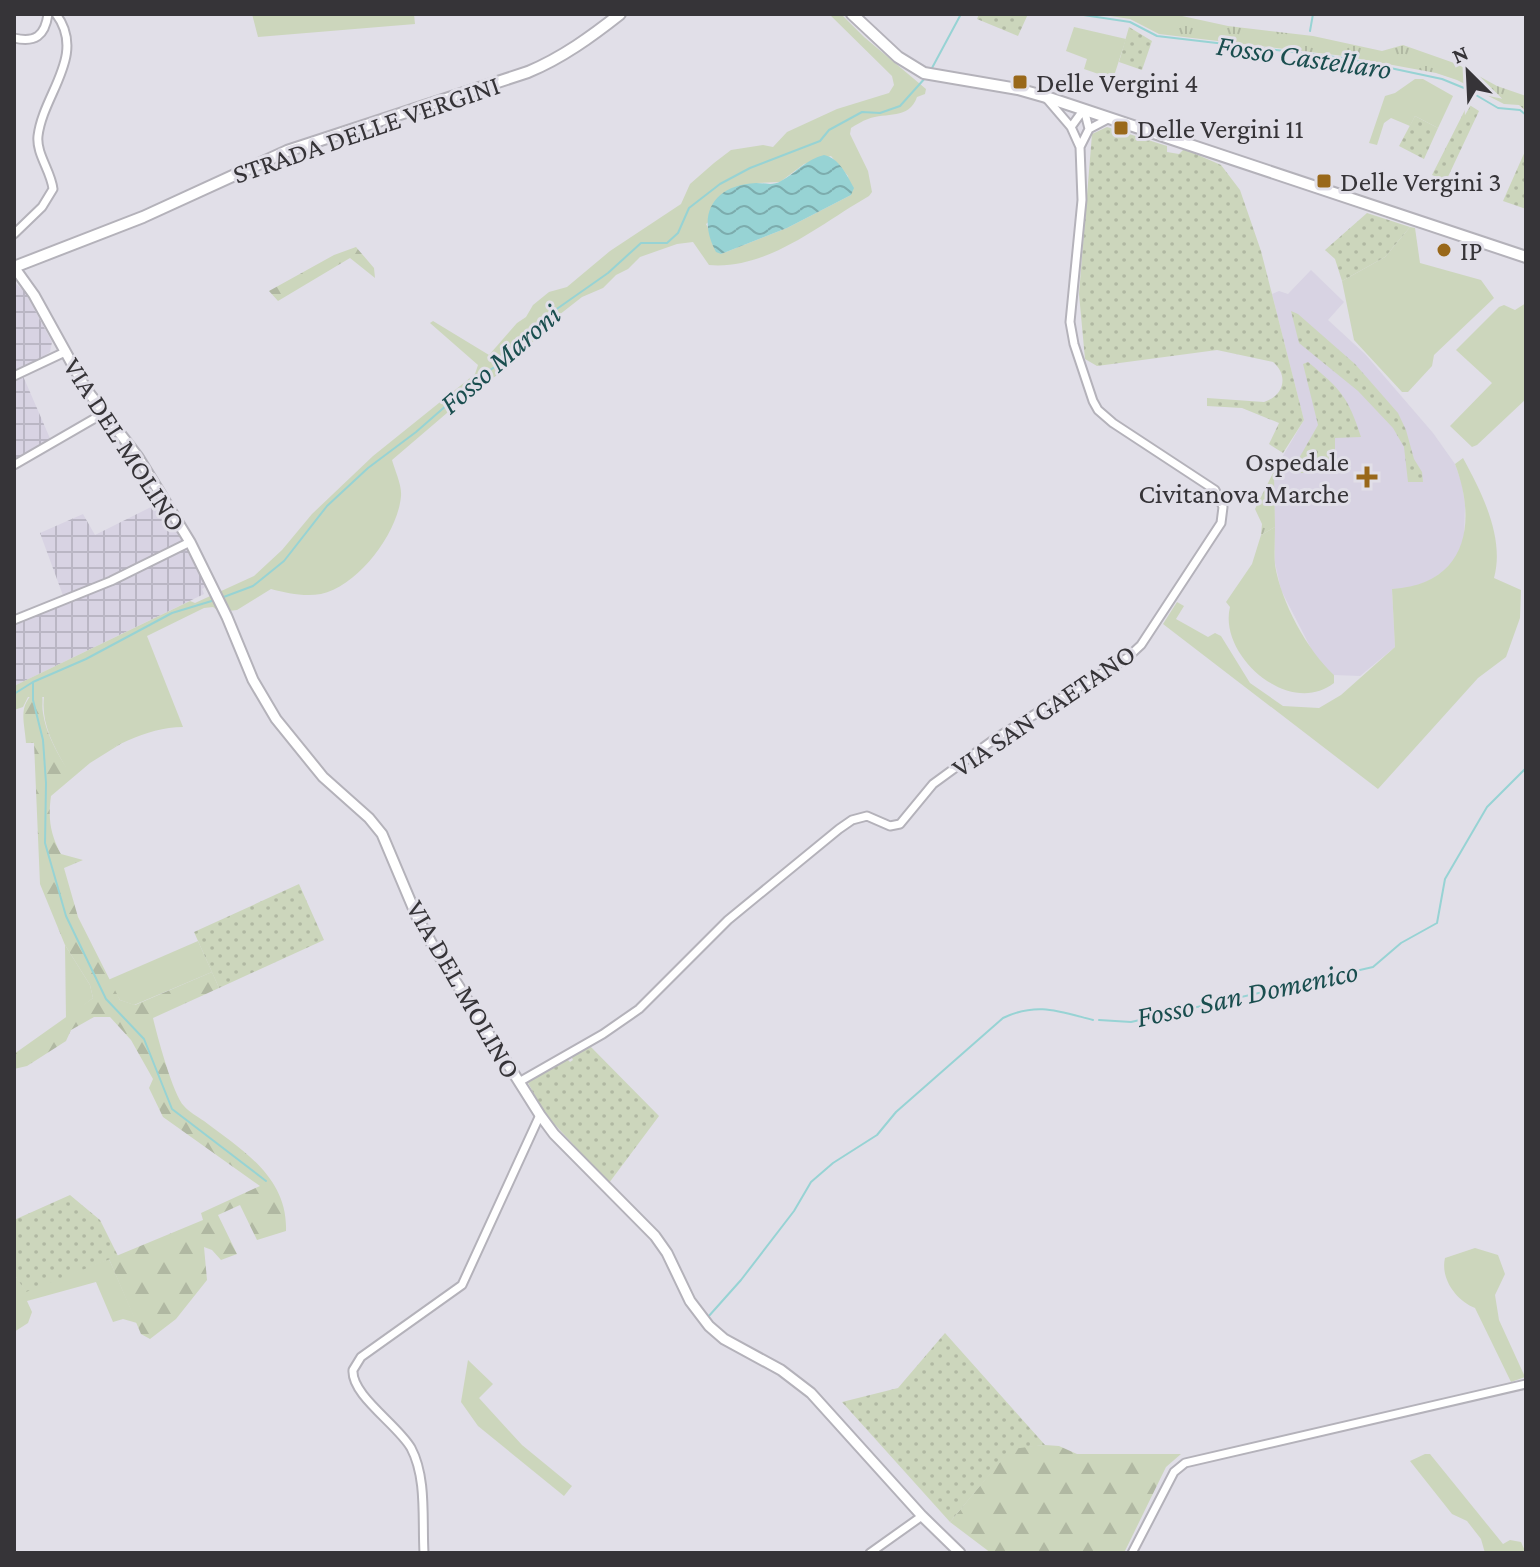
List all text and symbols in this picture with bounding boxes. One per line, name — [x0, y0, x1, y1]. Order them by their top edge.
water label: Fosso Castellaro — [1214, 28, 1394, 85]
north arrow — [1428, 32, 1508, 112]
text: N — [1448, 40, 1472, 69]
place label: Delle Vergini 4 — [1036, 67, 1199, 98]
street label: STRADA DELLE VERGINI — [229, 69, 504, 190]
marker: Delle Vergini 4 — [1011, 73, 1029, 91]
place label: Delle Vergini 11 — [1137, 113, 1304, 144]
marker: Delle Vergini 11 — [1112, 119, 1130, 137]
place label: Delle Vergini 3 — [1340, 166, 1502, 197]
marker: Delle Vergini 3 — [1315, 172, 1333, 190]
place label: IP — [1460, 235, 1483, 266]
marker: IP — [1435, 241, 1453, 259]
water label: Fosso Maroni — [433, 297, 567, 420]
street label: VIA DEL MOLINO — [57, 352, 192, 537]
place label: Ospedale Civitanova Marche — [1139, 446, 1349, 509]
marker: Ospedale Civitanova Marche — [1356, 466, 1378, 488]
street label: VIA SAN GAETANO — [946, 638, 1141, 783]
street label: VIA DEL MOLINO — [400, 895, 527, 1084]
water label: Fosso San Domenico — [1133, 954, 1361, 1033]

